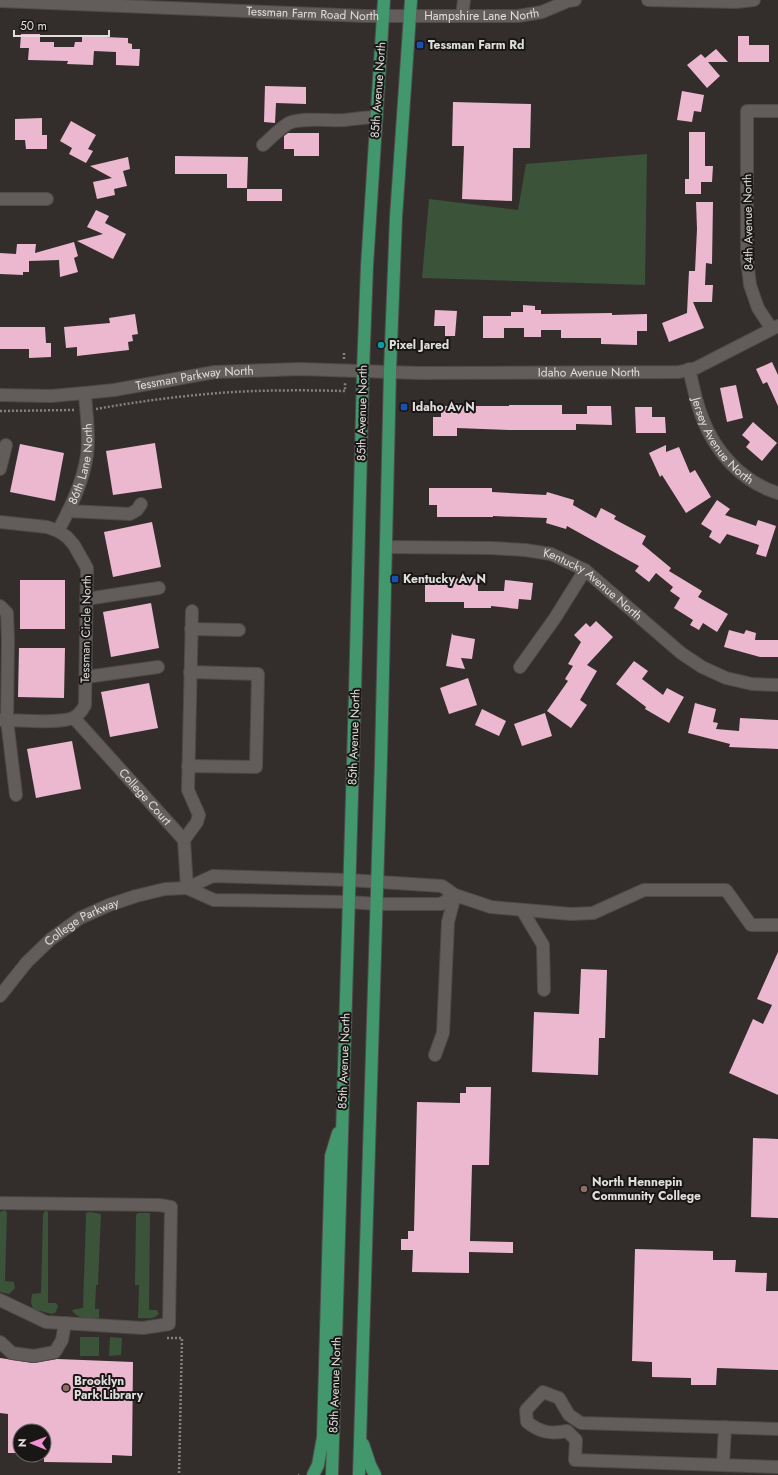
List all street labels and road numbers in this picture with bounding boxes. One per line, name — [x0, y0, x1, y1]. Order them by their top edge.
street label: Tessman Farm Road North — [246, 2, 379, 25]
street label: Hampshire Lane North — [424, 4, 540, 25]
street label: 85th Avenue North — [366, 41, 390, 139]
street label: 84th Avenue North — [738, 174, 758, 270]
street label: Tessman Parkway North — [134, 362, 254, 395]
street label: Idaho Avenue North — [538, 363, 640, 382]
street label: 85th Avenue North — [352, 365, 372, 461]
street label: Jersey Avenue North — [687, 393, 757, 489]
street label: 86th Lane North — [64, 423, 97, 507]
street label: Kentucky Avenue North — [542, 544, 646, 625]
street label: Tessman Circle North — [76, 575, 96, 683]
street label: 85th Avenue North — [343, 689, 365, 785]
street label: College Court — [114, 764, 176, 829]
street label: College Parkway — [40, 893, 122, 950]
street label: 85th Avenue North — [333, 1013, 355, 1109]
street label: 85th Avenue North — [324, 1337, 346, 1433]

